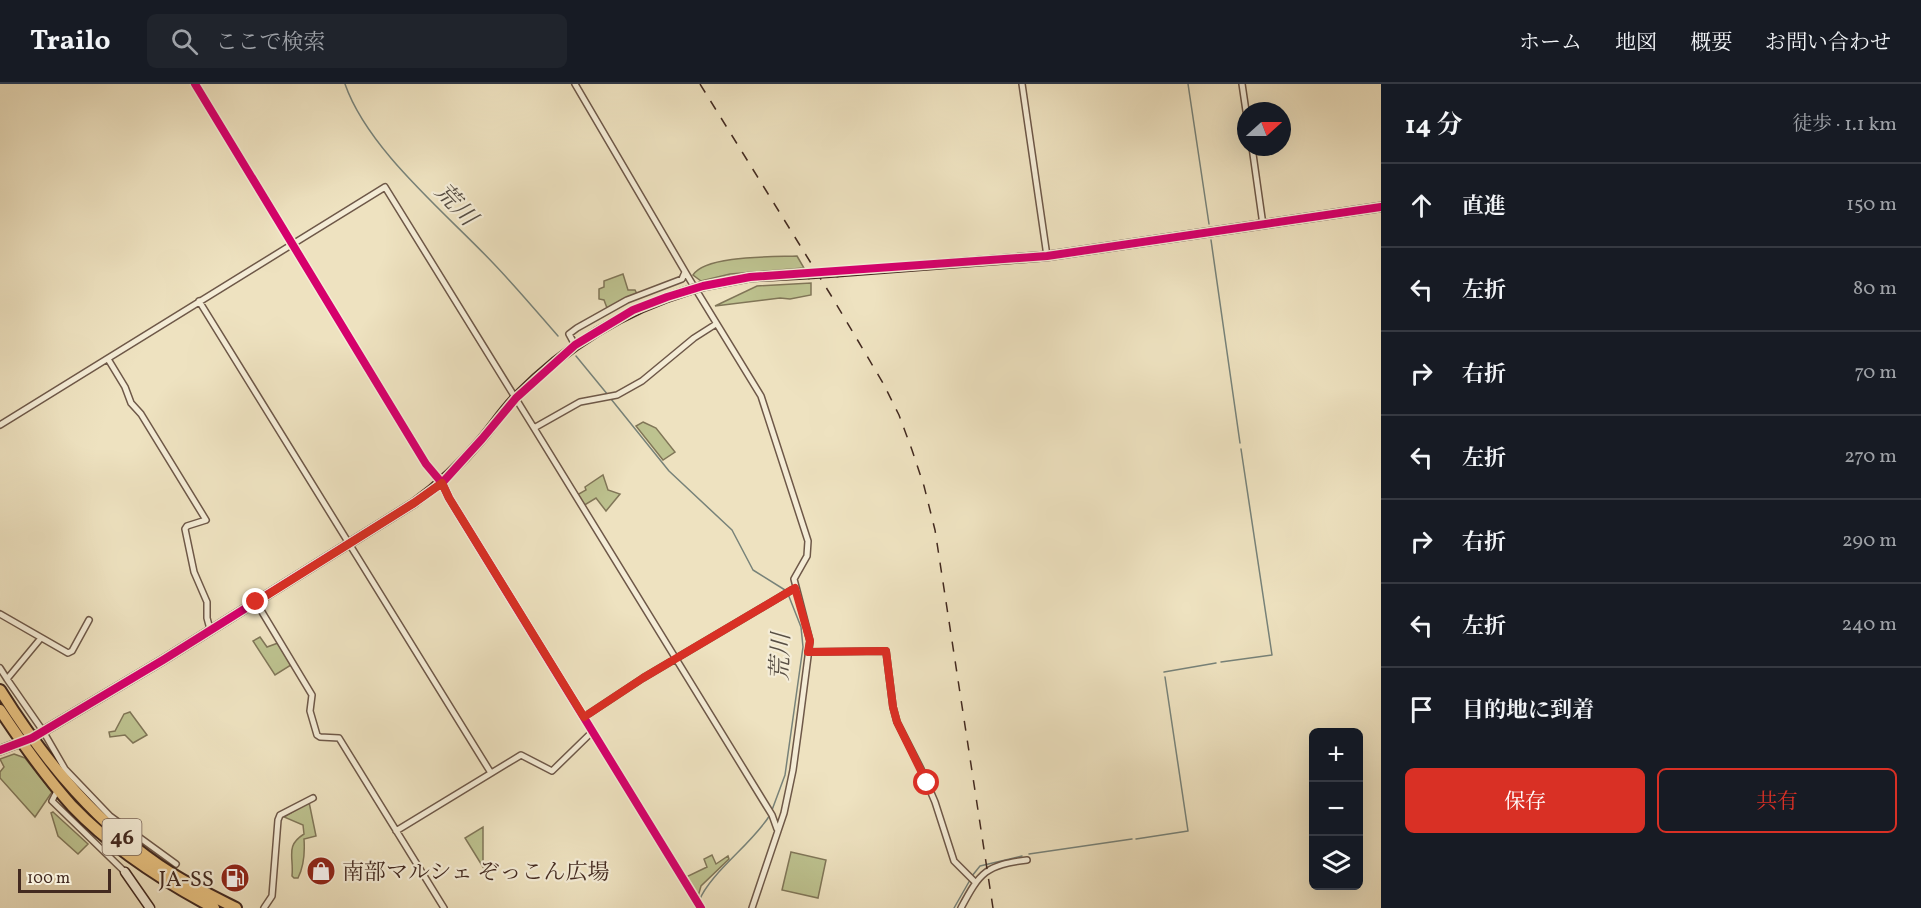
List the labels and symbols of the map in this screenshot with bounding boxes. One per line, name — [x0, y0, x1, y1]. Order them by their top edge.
north arrow — [1237, 102, 1291, 156]
water label: 荒川 — [426, 176, 485, 237]
route end — [242, 588, 268, 614]
water label: 荒川 — [764, 629, 800, 682]
route start — [913, 769, 939, 795]
road number: 46 — [102, 819, 142, 855]
shop icon: 南部マルシェ ぞっこん広場 — [305, 855, 337, 887]
place label: 南部マルシェ ぞっこん広場 — [342, 858, 609, 889]
fuel station icon: JA-SS — [219, 862, 251, 894]
place label: JA-SS — [159, 865, 214, 896]
scale bar — [18, 866, 111, 894]

